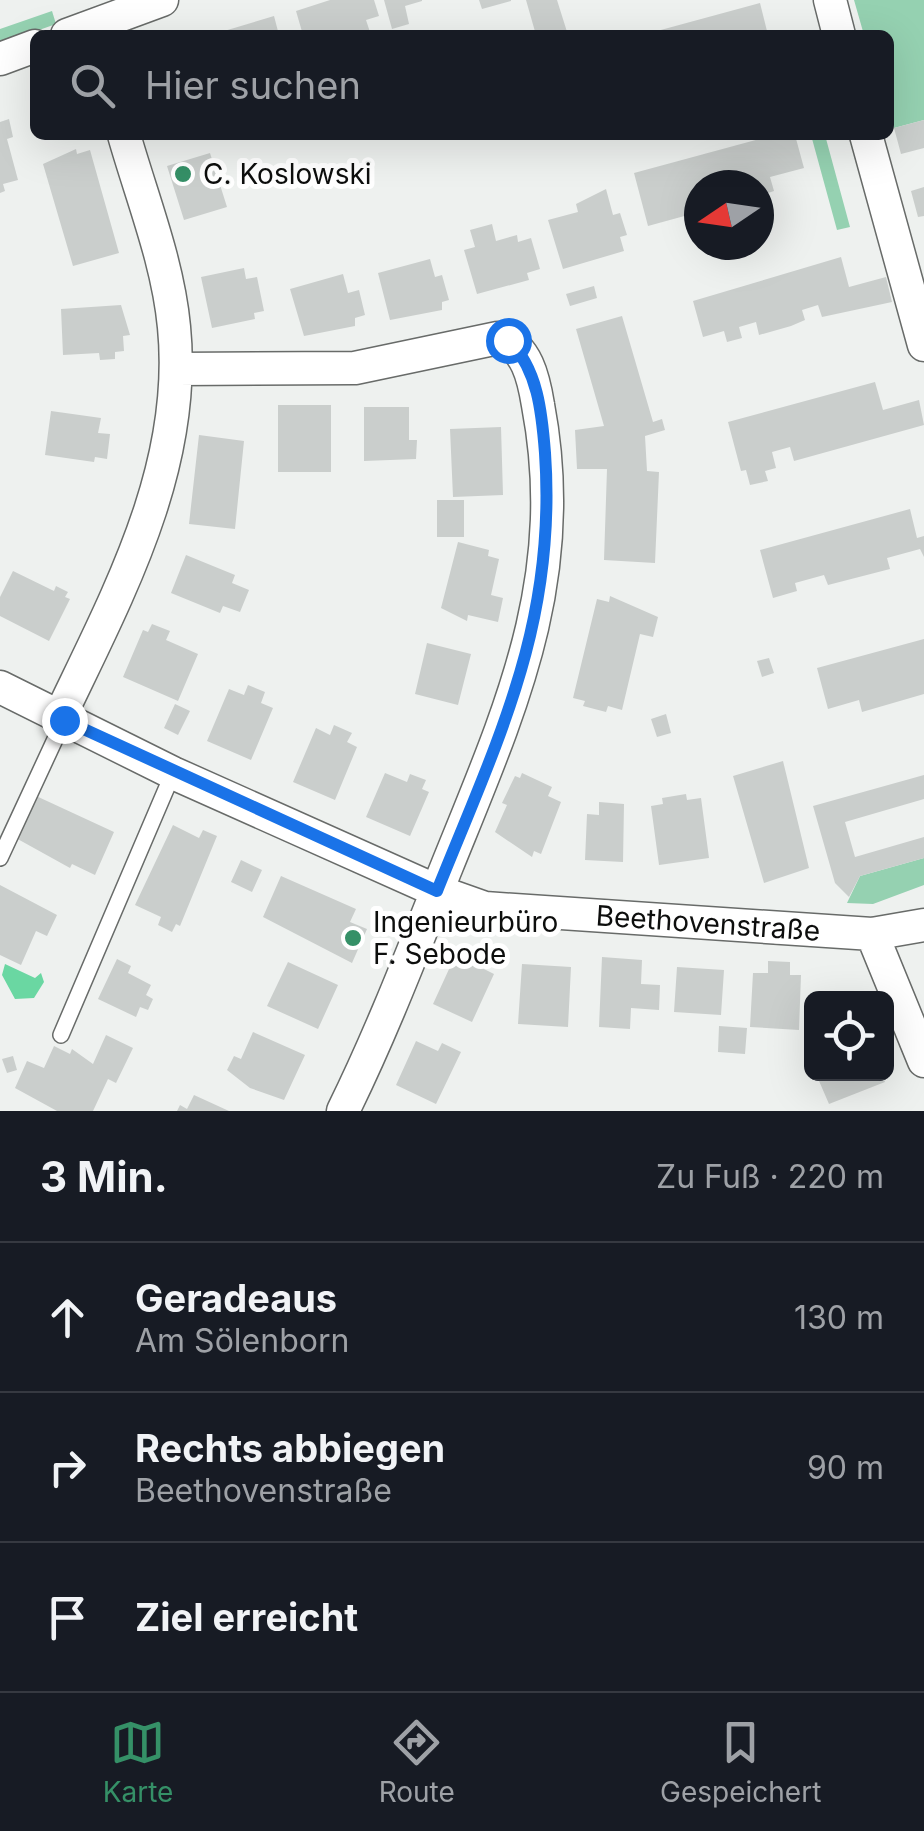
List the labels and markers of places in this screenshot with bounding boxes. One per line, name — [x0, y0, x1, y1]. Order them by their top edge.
place label: C. Koslowski — [203, 157, 372, 191]
marker: C. Koslowski — [172, 163, 194, 185]
place label: Ingenieurbüro F. Sebode — [373, 905, 558, 971]
marker: Ingenieurbüro F. Sebode — [342, 927, 364, 949]

